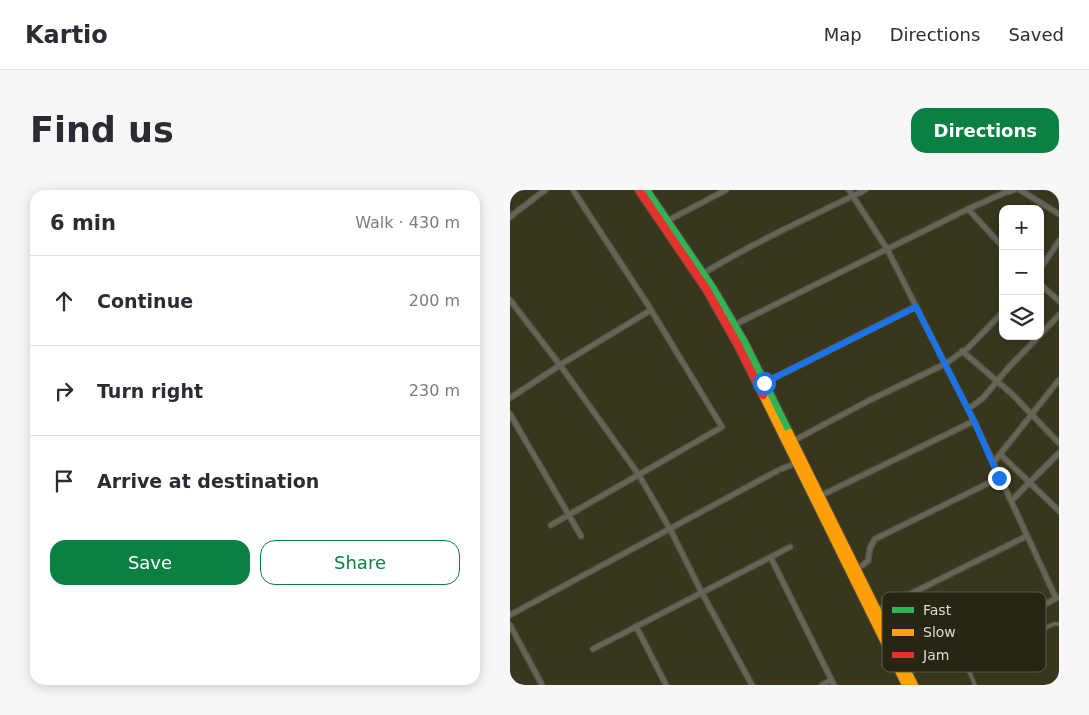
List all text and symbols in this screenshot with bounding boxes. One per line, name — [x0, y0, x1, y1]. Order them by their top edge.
text: Kartio — [25, 21, 108, 49]
text: Map — [824, 24, 862, 45]
text: Directions — [890, 24, 980, 45]
text: Saved — [1008, 24, 1064, 45]
button: Directions — [911, 108, 1059, 153]
text: Find us — [30, 110, 174, 150]
map controls — [999, 205, 1044, 340]
button: + — [999, 205, 1044, 250]
text: 6 min — [50, 211, 116, 235]
text: Walk · 430 m — [355, 213, 460, 232]
button: − — [999, 250, 1044, 295]
icon: ahead — [50, 287, 78, 315]
text: Continue — [97, 290, 193, 312]
text: 200 m — [409, 291, 460, 310]
button: layers — [999, 295, 1044, 340]
route start — [753, 372, 776, 395]
icon: right — [50, 377, 78, 405]
text: Turn right — [97, 380, 203, 402]
text: 230 m — [409, 381, 460, 400]
icon: arrive — [50, 467, 78, 495]
route end — [988, 467, 1011, 490]
text: Arrive at destination — [97, 470, 319, 492]
button: Save — [50, 540, 250, 585]
button: Share — [260, 540, 460, 585]
legend — [882, 592, 1046, 672]
text: Fast — [923, 602, 952, 618]
text: Slow — [923, 624, 956, 640]
text: Jam — [922, 647, 949, 663]

